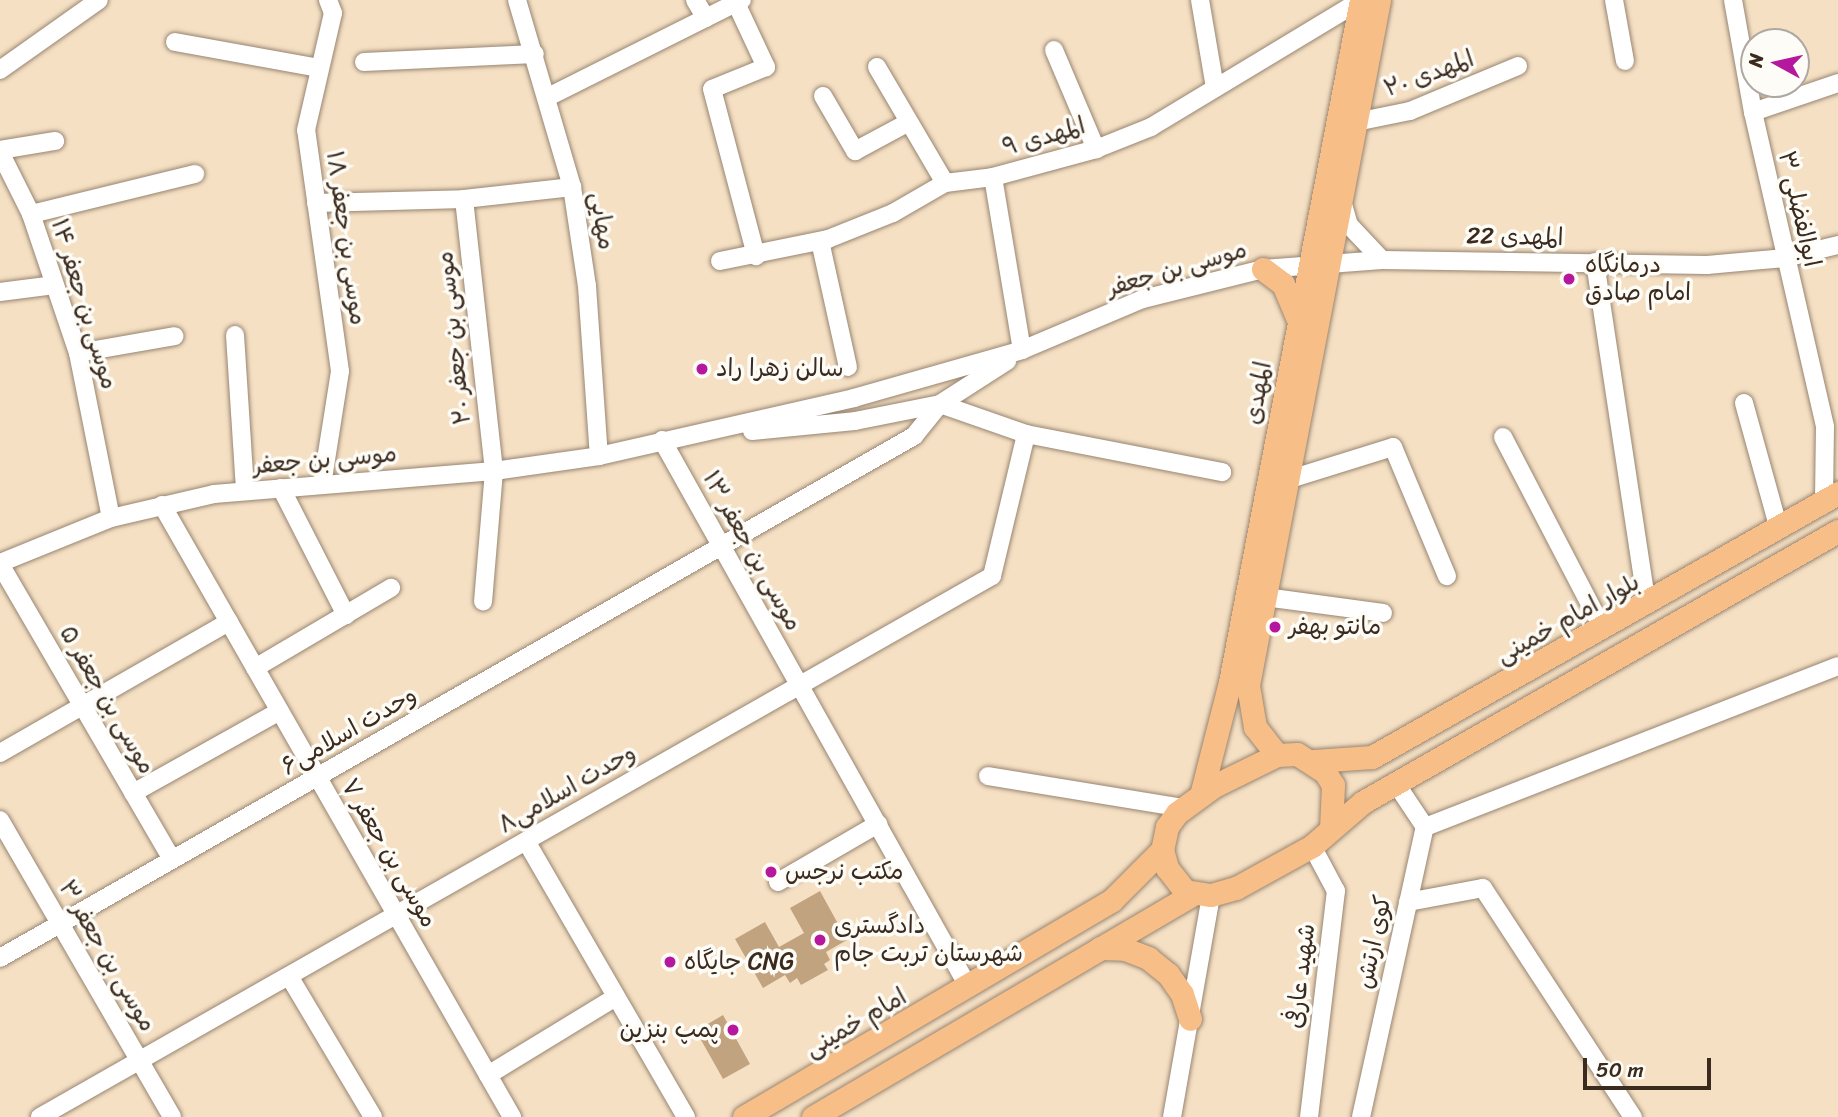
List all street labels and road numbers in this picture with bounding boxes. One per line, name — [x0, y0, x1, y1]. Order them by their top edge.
street label: المهدی ۲۰ — [1380, 44, 1478, 104]
street label: المهدی ۹ — [999, 111, 1089, 163]
street label: ابوالفضلی ۳ — [1772, 148, 1826, 270]
street label: موسی بن جعفر ۱۸ — [320, 149, 372, 327]
street label: مهایی — [583, 190, 621, 252]
street label: موسی بن جعفر ۱۴ — [44, 215, 124, 393]
street label: المهدی 22 — [1466, 222, 1564, 252]
street label: موسی بن جعفر — [1104, 235, 1250, 303]
street label: موسی بن جعفر ۲۰ — [431, 250, 477, 426]
street label: المهدی — [1238, 359, 1278, 427]
street label: موسی بن جعفر — [252, 439, 398, 481]
street label: موسی بن جعفر ۱۳ — [696, 466, 808, 636]
street label: بلوار امام خمینی — [1491, 568, 1645, 670]
street label: موسی بن جعفر ۵ — [53, 621, 161, 779]
street label: وحدت اسلامی۶ — [276, 681, 422, 781]
street label: وحدت اسلامی۸ — [493, 738, 641, 840]
street label: موسی بن جعفر ۷ — [335, 773, 443, 933]
street label: موسی بن جعفر ۳ — [52, 875, 162, 1037]
street label: کوی ارتش — [1350, 893, 1398, 991]
street label: شهید عارفی — [1280, 922, 1322, 1030]
street label: امام خمینی — [800, 982, 912, 1064]

